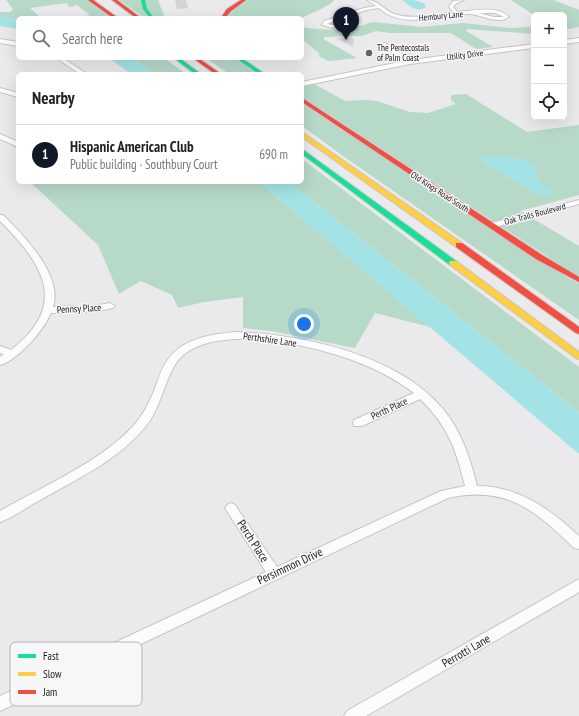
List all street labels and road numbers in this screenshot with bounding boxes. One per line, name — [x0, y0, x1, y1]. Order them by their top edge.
street label: Hembury Lane — [418, 8, 464, 23]
street label: Utility Drive — [446, 47, 484, 62]
street label: Old Kings Road South — [409, 169, 472, 215]
street label: Oak Trails Boulevard — [503, 200, 567, 227]
street label: Pennsy Place — [56, 301, 102, 316]
street label: Perthshire Lane — [242, 329, 298, 350]
street label: Perth Place — [369, 394, 410, 423]
street label: Perch Place — [234, 517, 273, 565]
street label: Persimmon Drive — [255, 544, 325, 587]
street label: Perrotti Lane — [439, 631, 493, 670]

